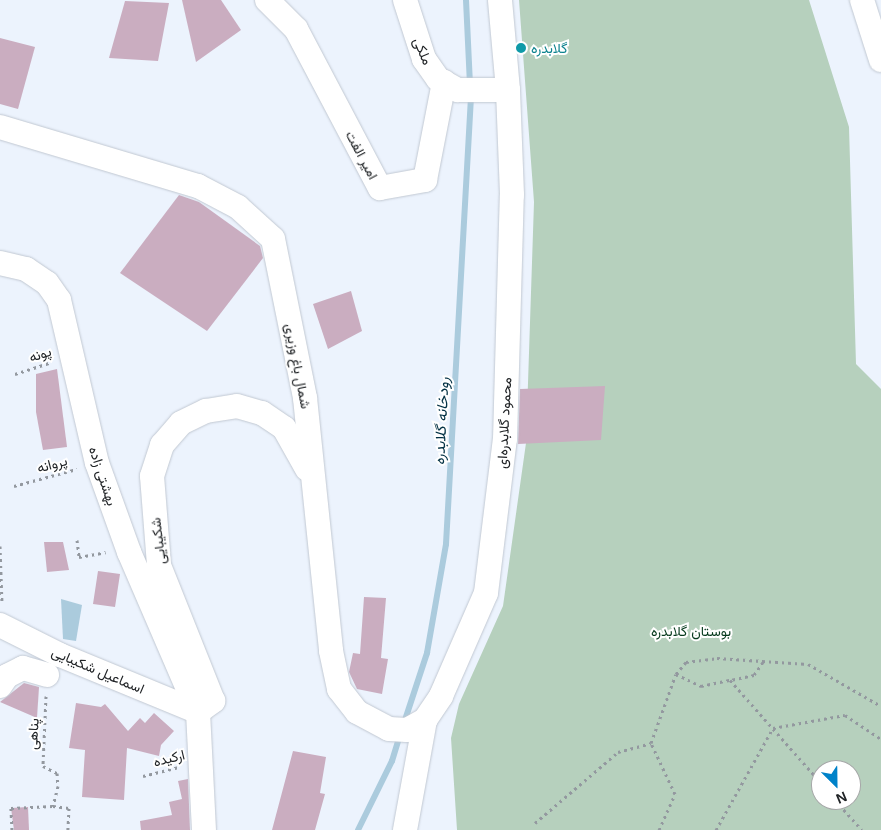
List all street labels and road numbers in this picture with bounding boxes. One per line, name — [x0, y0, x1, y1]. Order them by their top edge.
street label: ملکی — [410, 35, 436, 67]
street label: امیر الفت — [342, 128, 382, 182]
street label: شمال باغ وزیری — [282, 322, 314, 410]
street label: پونه — [27, 342, 53, 366]
street label: محمود گلابدره‌ای — [493, 377, 515, 469]
street label: بهشتی زاده — [86, 444, 120, 508]
street label: پروانه — [35, 452, 69, 476]
street label: شکیبایی — [147, 517, 169, 565]
street label: اسماعیل شکیبایی — [49, 643, 147, 697]
street label: پناهی — [24, 718, 42, 750]
street label: ارکیده — [151, 746, 187, 770]

